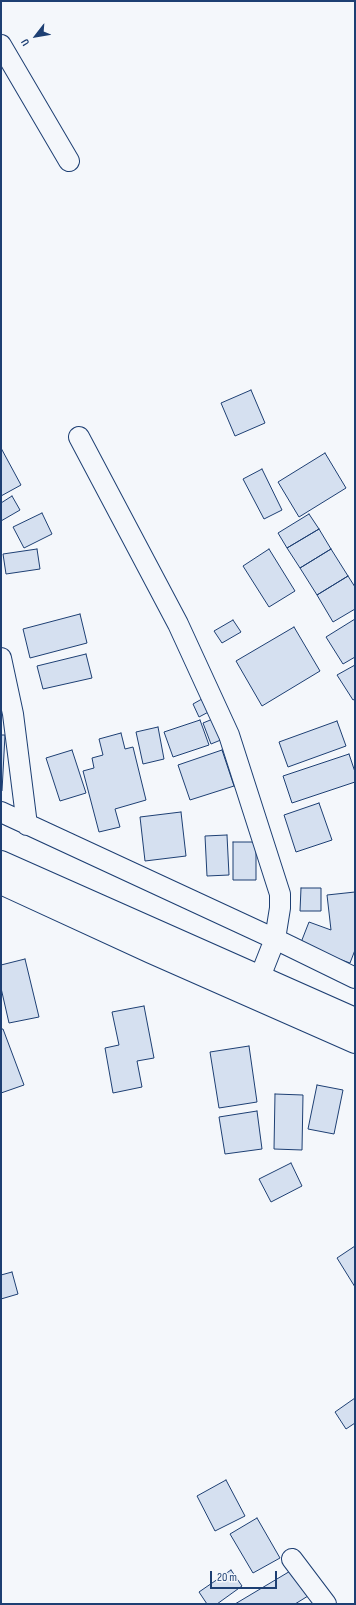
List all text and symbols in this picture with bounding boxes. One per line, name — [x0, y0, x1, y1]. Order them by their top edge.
north arrow — [16, 16, 56, 56]
text: U — [18, 37, 32, 48]
scale bar — [212, 1563, 279, 1589]
text: 20 m — [217, 1570, 237, 1585]

